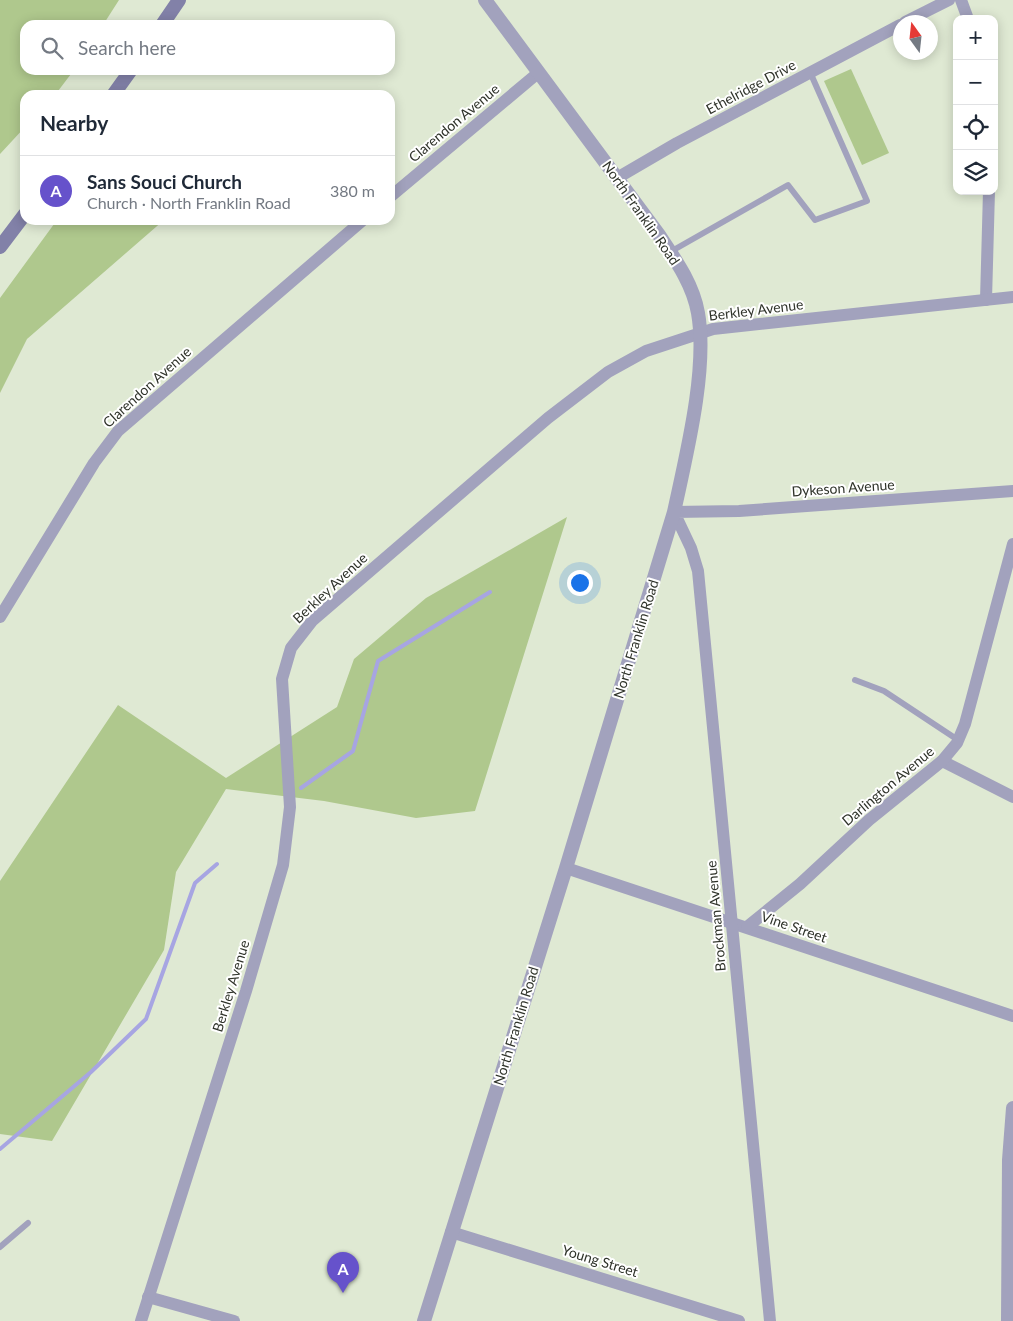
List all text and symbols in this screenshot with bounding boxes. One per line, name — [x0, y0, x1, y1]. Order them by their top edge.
north arrow — [893, 15, 938, 60]
map controls — [953, 15, 998, 195]
button: + — [953, 15, 998, 60]
search box — [20, 20, 395, 75]
icon: search — [38, 34, 66, 62]
text: Search here — [78, 36, 176, 59]
street label: Ethelridge Drive — [703, 56, 799, 117]
button: − — [953, 60, 998, 105]
street label: Clarendon Avenue — [405, 80, 502, 165]
button: locate — [953, 105, 998, 150]
text: Nearby — [40, 110, 108, 135]
button: layers — [953, 150, 998, 195]
street label: North Franklin Road — [599, 157, 684, 268]
text: Sans Souci Church — [87, 170, 242, 193]
text: A — [50, 181, 62, 200]
text: 380 m — [330, 181, 375, 200]
text: Church · North Franklin Road — [87, 193, 291, 212]
street label: Berkley Avenue — [708, 295, 804, 324]
street label: Clarendon Avenue — [99, 343, 194, 431]
street label: Dykeson Avenue — [791, 475, 895, 500]
street label: Berkley Avenue — [289, 549, 370, 626]
your location — [567, 570, 593, 596]
street label: North Franklin Road — [609, 577, 662, 700]
street label: Darlington Avenue — [838, 742, 937, 829]
street label: Brockman Avenue — [702, 860, 729, 972]
street label: Vine Street — [759, 907, 829, 946]
street label: Berkley Avenue — [208, 938, 253, 1034]
street label: North Franklin Road — [489, 964, 542, 1087]
street label: Young Street — [560, 1241, 640, 1280]
pin: A — [327, 1252, 359, 1293]

